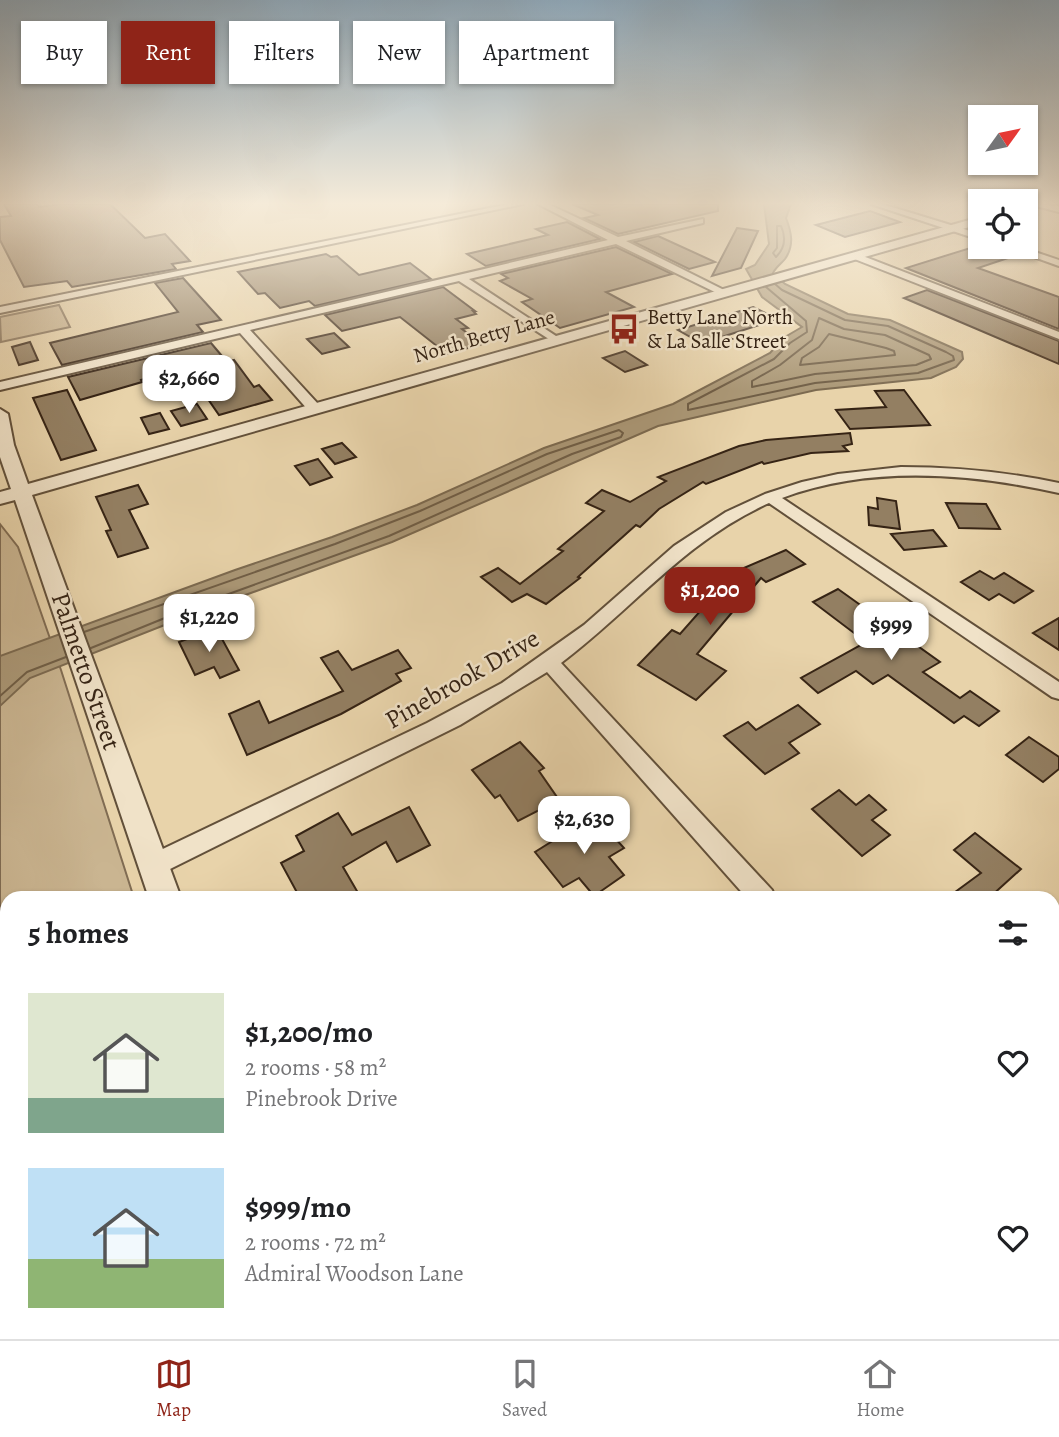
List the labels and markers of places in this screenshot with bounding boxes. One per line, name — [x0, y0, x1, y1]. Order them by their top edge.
place label: Betty Lane North & La Salle Street — [647, 303, 793, 355]
bus stop icon: Betty Lane North & La Salle Street — [607, 312, 641, 346]
pin: $2,660 — [132, 356, 246, 415]
pin: $1,200 — [653, 568, 767, 627]
pin: $1,220 — [152, 594, 266, 654]
pin: $999 — [850, 602, 932, 662]
pin: $2,630 — [527, 796, 641, 856]

